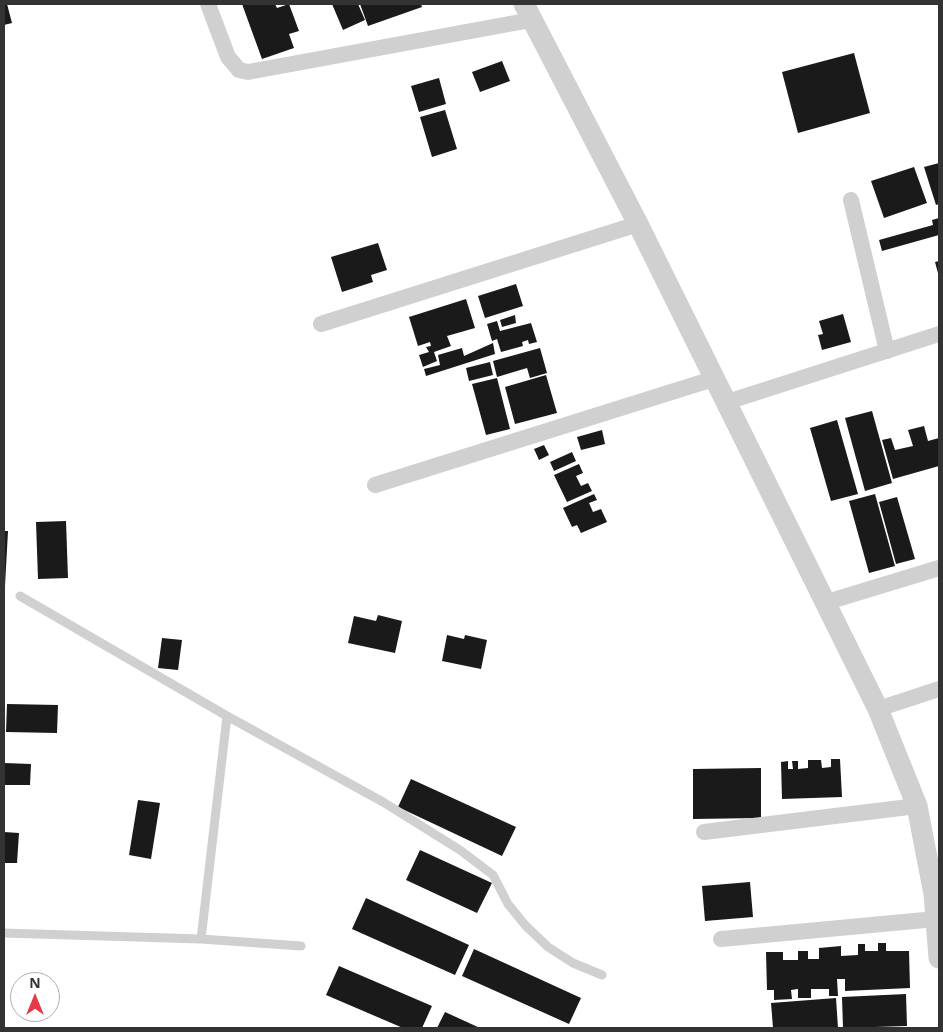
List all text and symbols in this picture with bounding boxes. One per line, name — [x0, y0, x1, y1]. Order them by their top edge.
north arrow — [10, 972, 60, 1022]
text: N — [29, 973, 41, 992]

